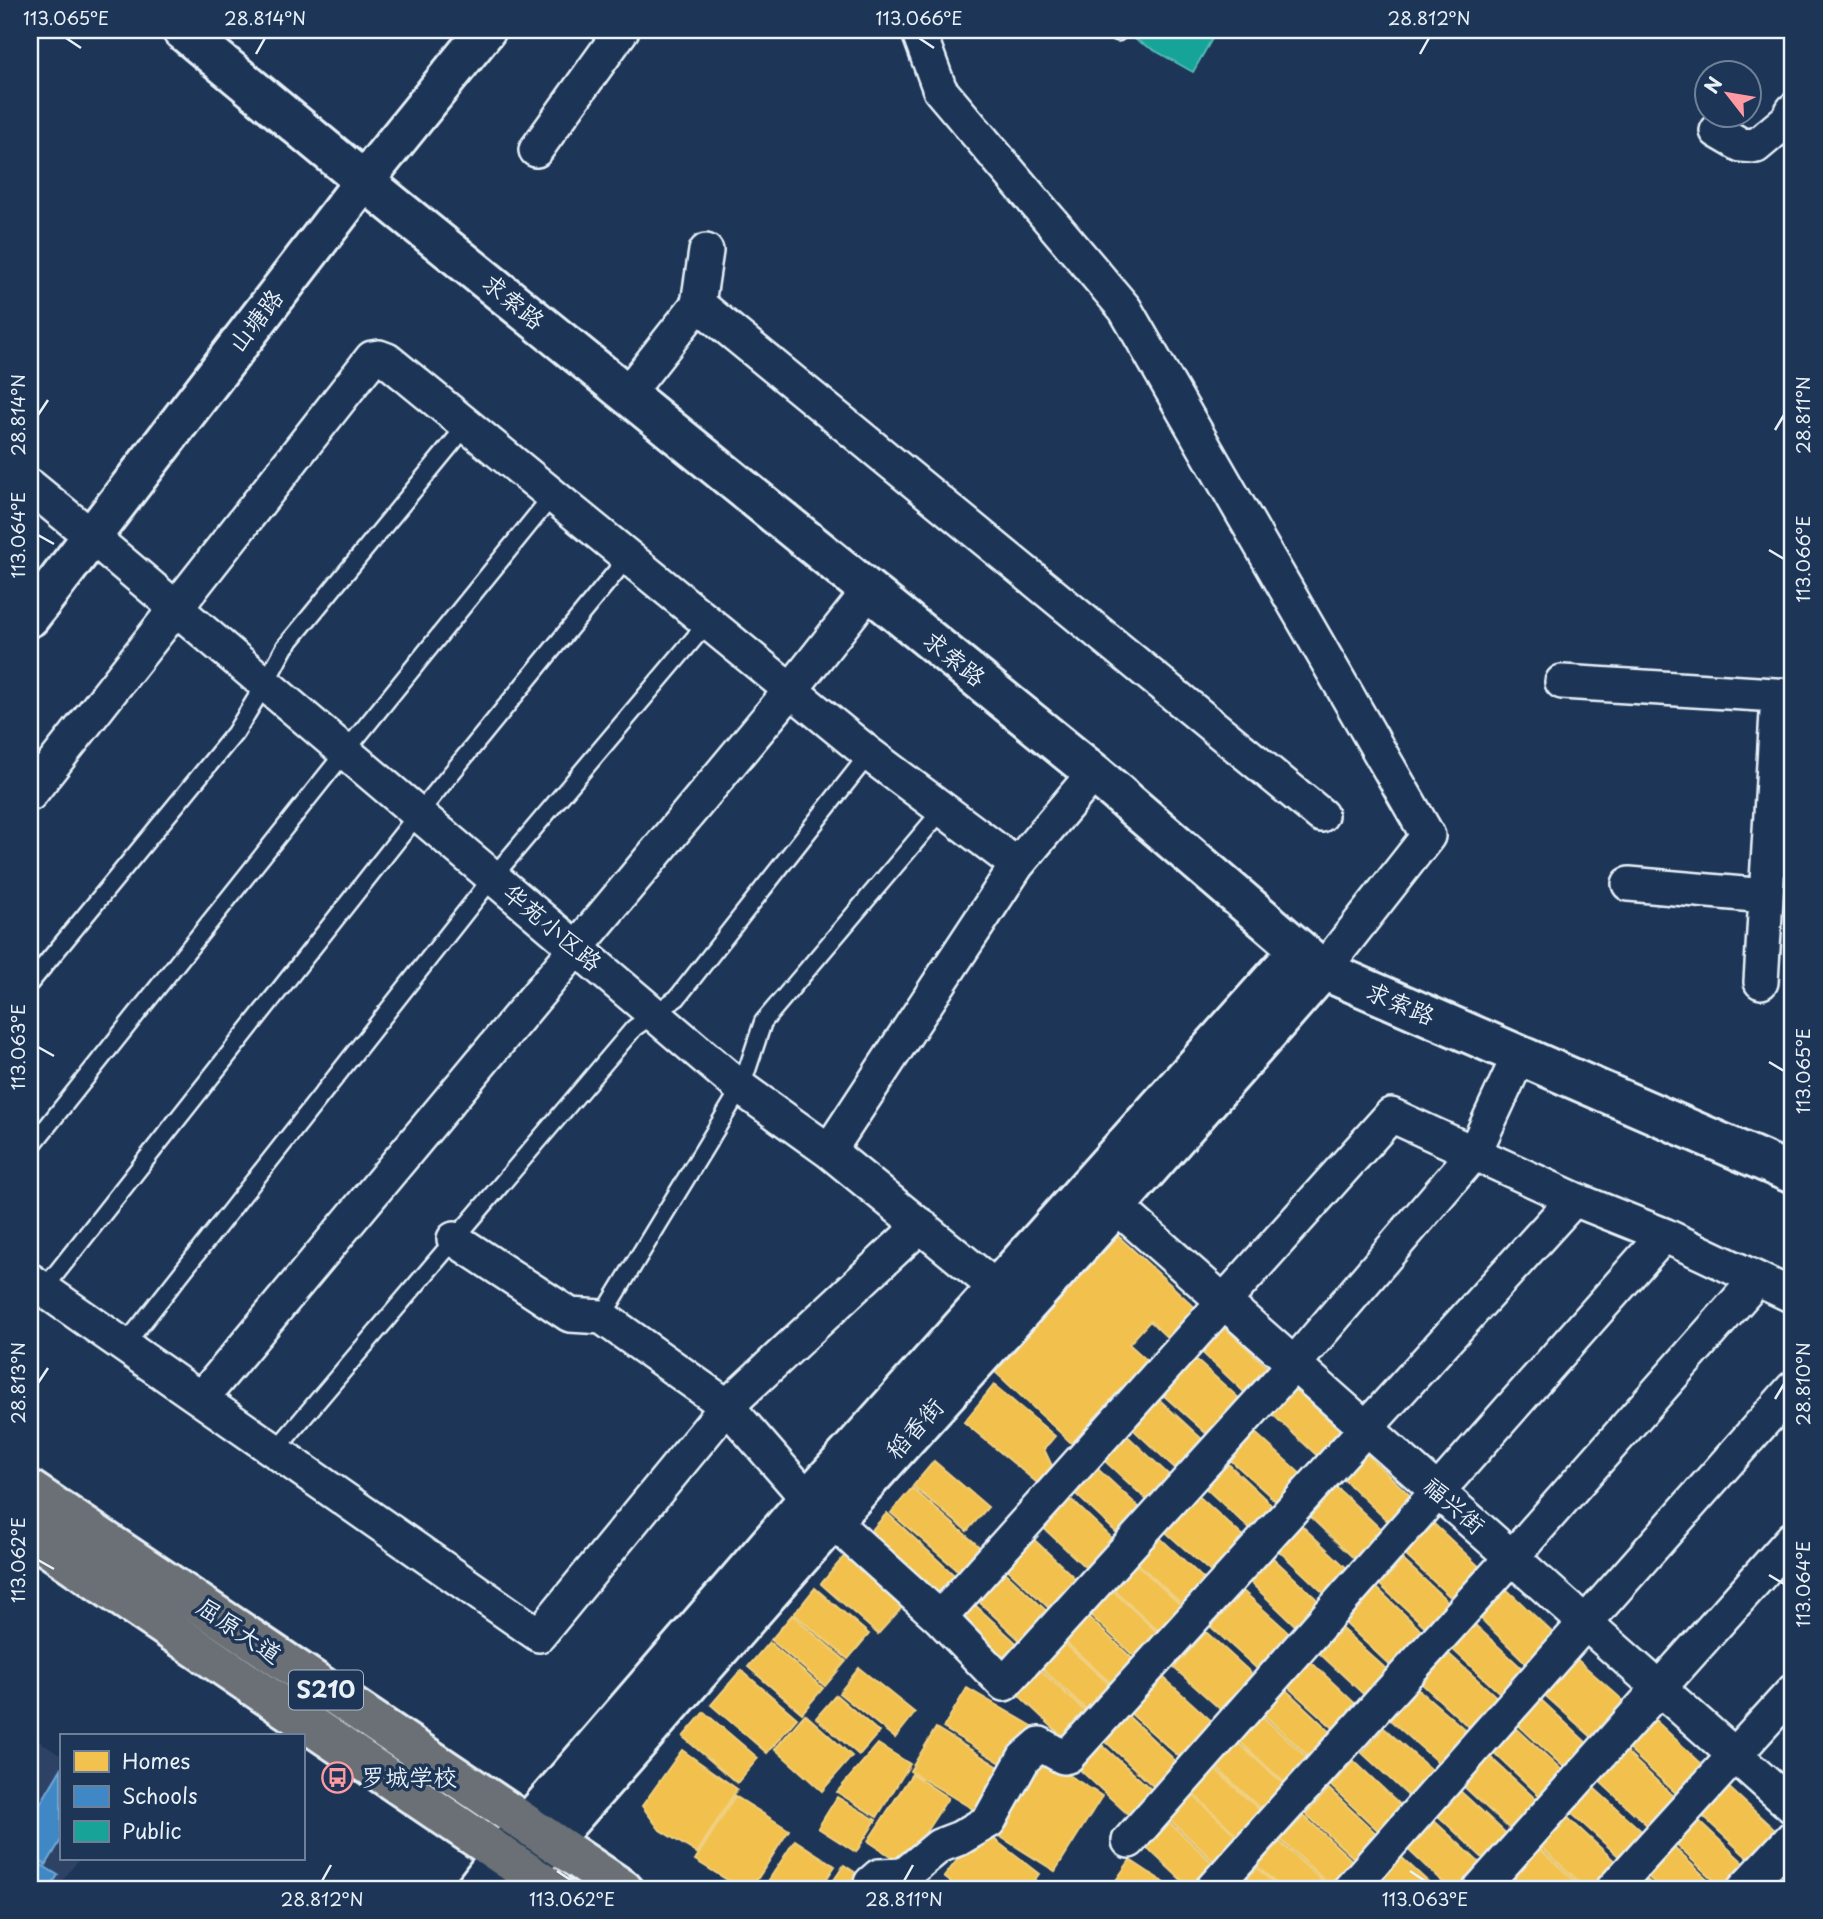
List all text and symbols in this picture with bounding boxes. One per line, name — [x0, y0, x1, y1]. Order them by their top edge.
text: 113.065°E — [23, 4, 109, 31]
text: 28.814°N — [224, 4, 306, 31]
text: 113.066°E — [876, 4, 962, 31]
text: 28.812°N — [1388, 4, 1471, 31]
north arrow — [1694, 60, 1764, 130]
text: N — [1697, 71, 1728, 98]
street label: 求索路 — [475, 264, 554, 337]
street label: 山塘路 — [218, 280, 291, 359]
text: 28.814°N — [4, 374, 31, 456]
text: 28.811°N — [1789, 376, 1816, 454]
text: 113.064°E — [4, 492, 31, 578]
text: 113.066°E — [1789, 516, 1816, 602]
street label: 求索路 — [916, 621, 995, 694]
street label: 华苑小区路 — [496, 874, 611, 979]
street label: 求索路 — [1361, 972, 1441, 1033]
text: 113.063°E — [4, 1004, 31, 1090]
text: 113.065°E — [1789, 1028, 1816, 1114]
text: 28.813°N — [4, 1342, 31, 1424]
text: 28.810°N — [1789, 1342, 1816, 1426]
street label: 稻香街 — [876, 1389, 951, 1466]
street label: 福兴街 — [1416, 1467, 1494, 1542]
text: 113.062°E — [4, 1517, 31, 1603]
text: 113.064°E — [1789, 1541, 1816, 1627]
street label: 屈原大道 — [190, 1588, 290, 1671]
road number: S210 — [289, 1670, 363, 1709]
legend — [60, 1734, 304, 1860]
text: Homes — [122, 1744, 190, 1776]
place label: 罗城学校 — [361, 1758, 457, 1794]
bus stop icon: 罗城学校 — [321, 1761, 355, 1795]
text: Schools — [122, 1779, 198, 1811]
text: Public — [122, 1814, 182, 1846]
text: 28.812°N — [281, 1885, 364, 1912]
text: 113.062°E — [529, 1885, 615, 1912]
text: 28.811°N — [865, 1885, 943, 1912]
text: 113.063°E — [1382, 1885, 1468, 1912]

